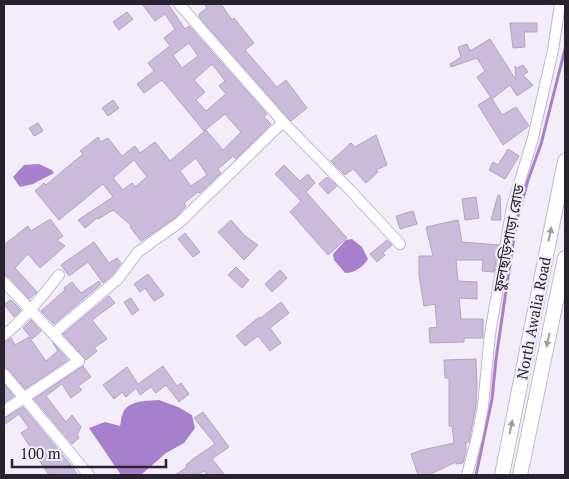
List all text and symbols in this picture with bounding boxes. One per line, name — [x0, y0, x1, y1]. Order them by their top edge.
street label: ফুলছড়িপাড়া রোড — [488, 182, 528, 295]
one-way arrow — [546, 225, 554, 241]
street label: North Awalia Road — [511, 255, 555, 381]
one-way arrow — [544, 333, 552, 349]
one-way arrow — [507, 420, 515, 435]
scale bar — [12, 436, 166, 468]
text: 100 m — [20, 443, 61, 463]

